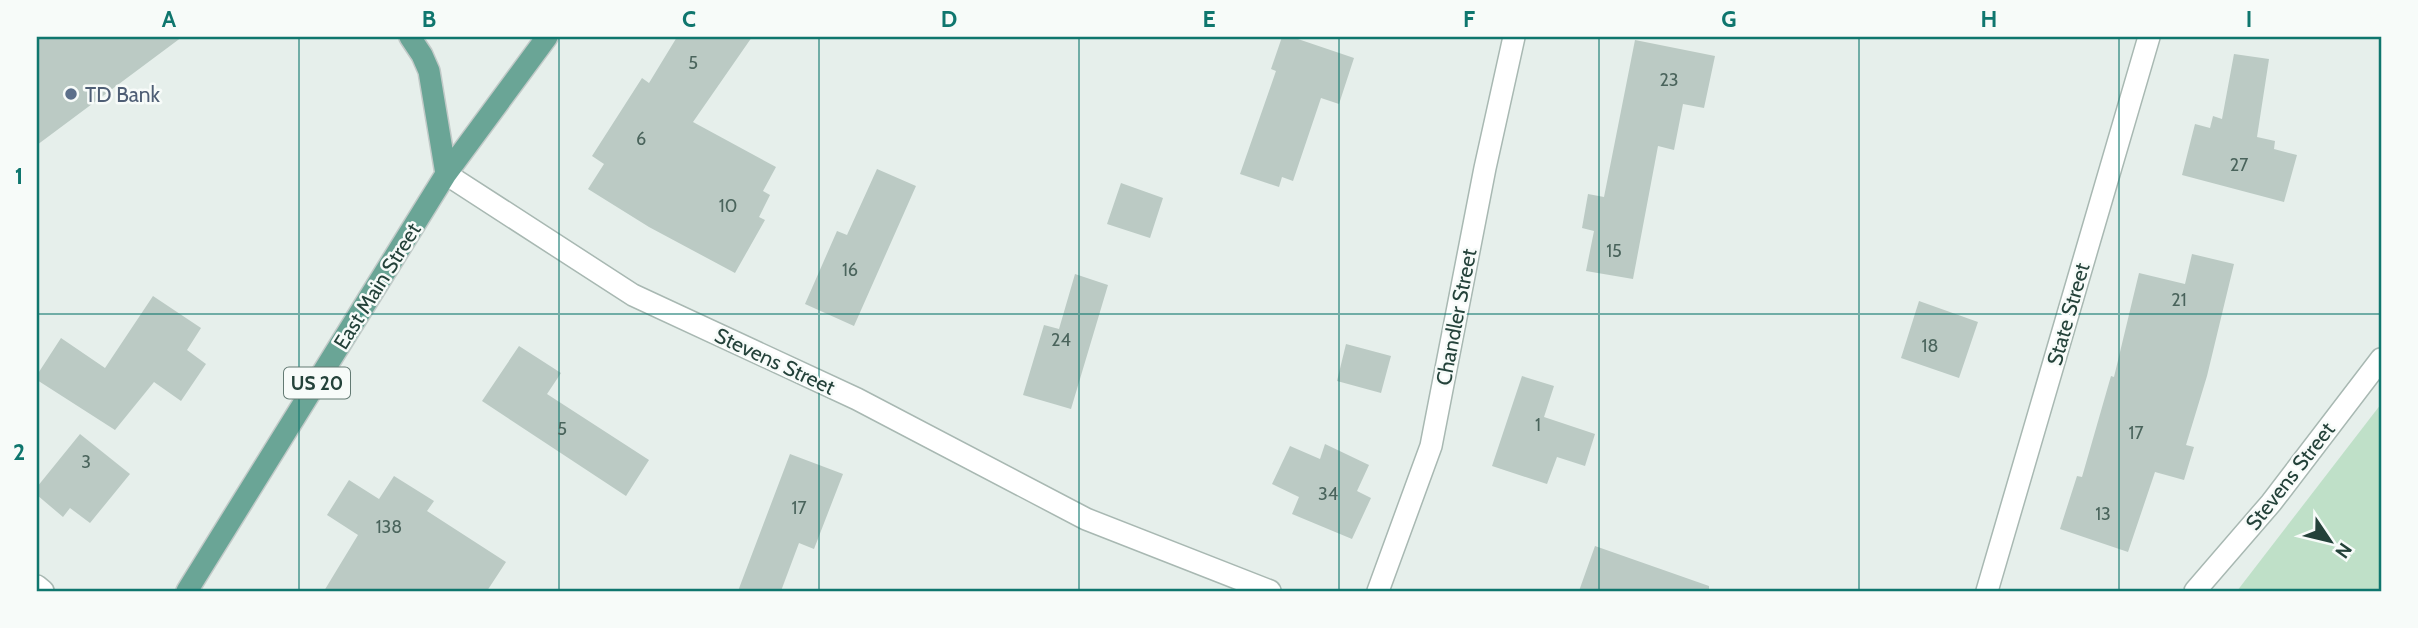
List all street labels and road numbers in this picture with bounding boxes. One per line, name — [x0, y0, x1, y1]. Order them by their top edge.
street label: East Main Street — [328, 218, 426, 354]
street label: Chandler Street — [1430, 247, 1482, 387]
street label: State Street — [2041, 260, 2095, 368]
street label: Stevens Street — [711, 322, 839, 400]
road number: US 20 — [284, 368, 350, 398]
street label: Stevens Street — [2240, 417, 2340, 535]

